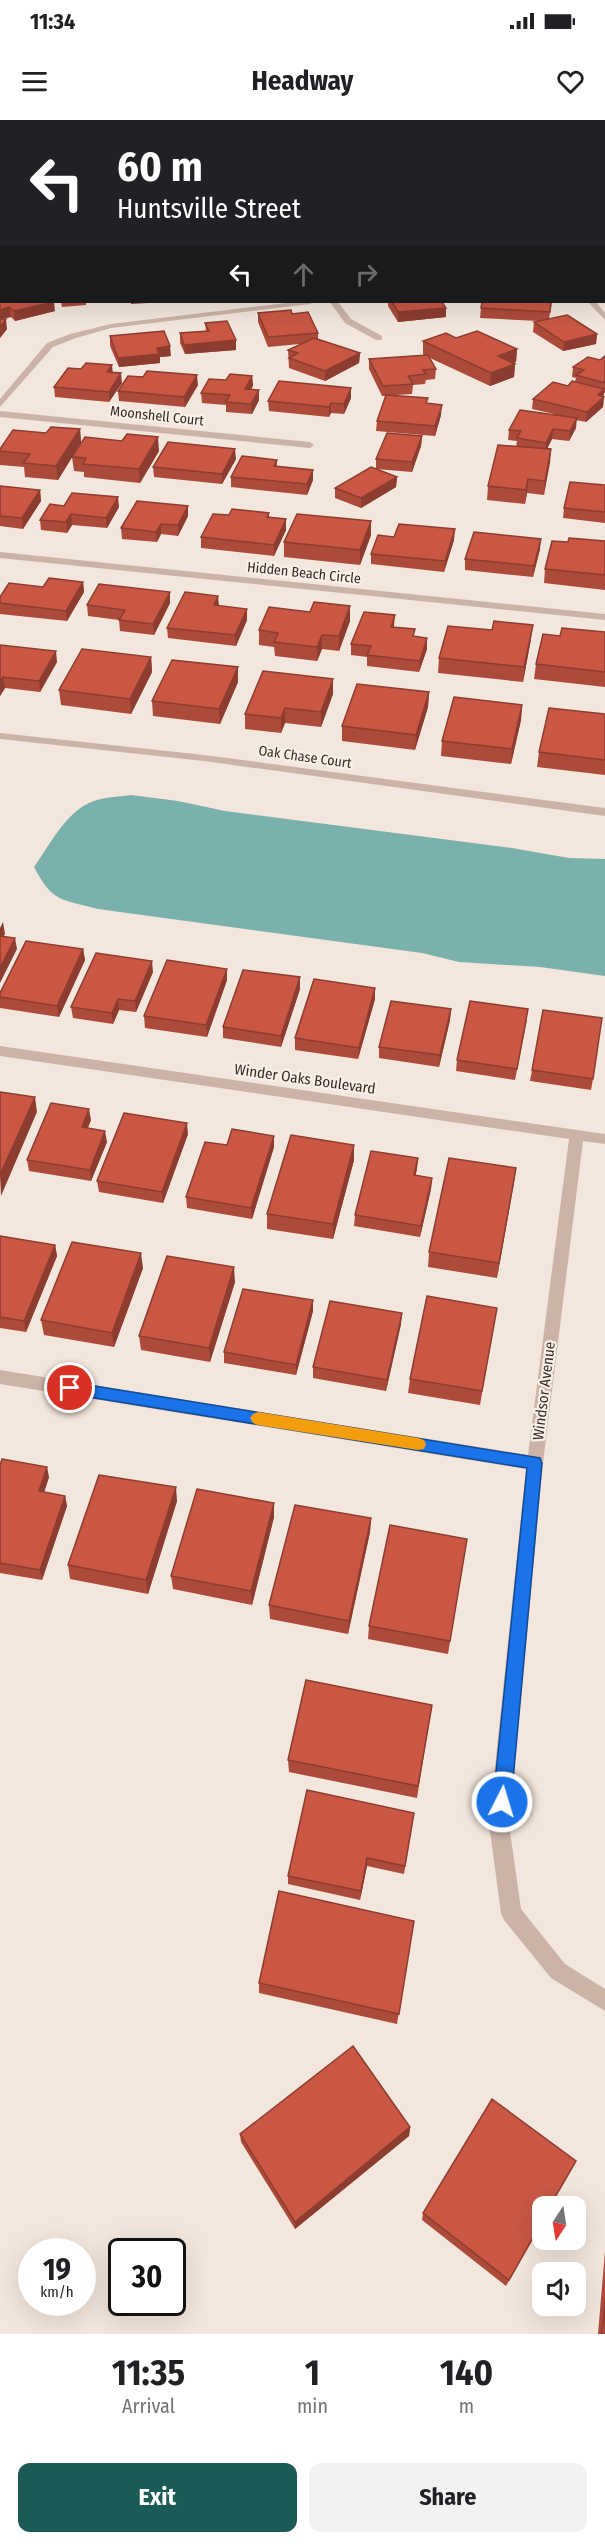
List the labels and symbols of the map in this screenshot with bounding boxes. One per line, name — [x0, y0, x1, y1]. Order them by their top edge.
street label: Moonshell Court — [109, 403, 205, 429]
street label: Hidden Beach Circle — [246, 559, 362, 587]
street label: Oak Chase Court — [257, 742, 353, 772]
street label: Winder Oaks Boulevard — [233, 1060, 377, 1098]
street label: Windsor Avenue — [529, 1341, 559, 1441]
pin — [44, 1362, 95, 1413]
position arrow — [470, 1770, 534, 1834]
north arrow — [532, 2196, 586, 2250]
speed limit sign: 30 — [108, 2238, 186, 2316]

